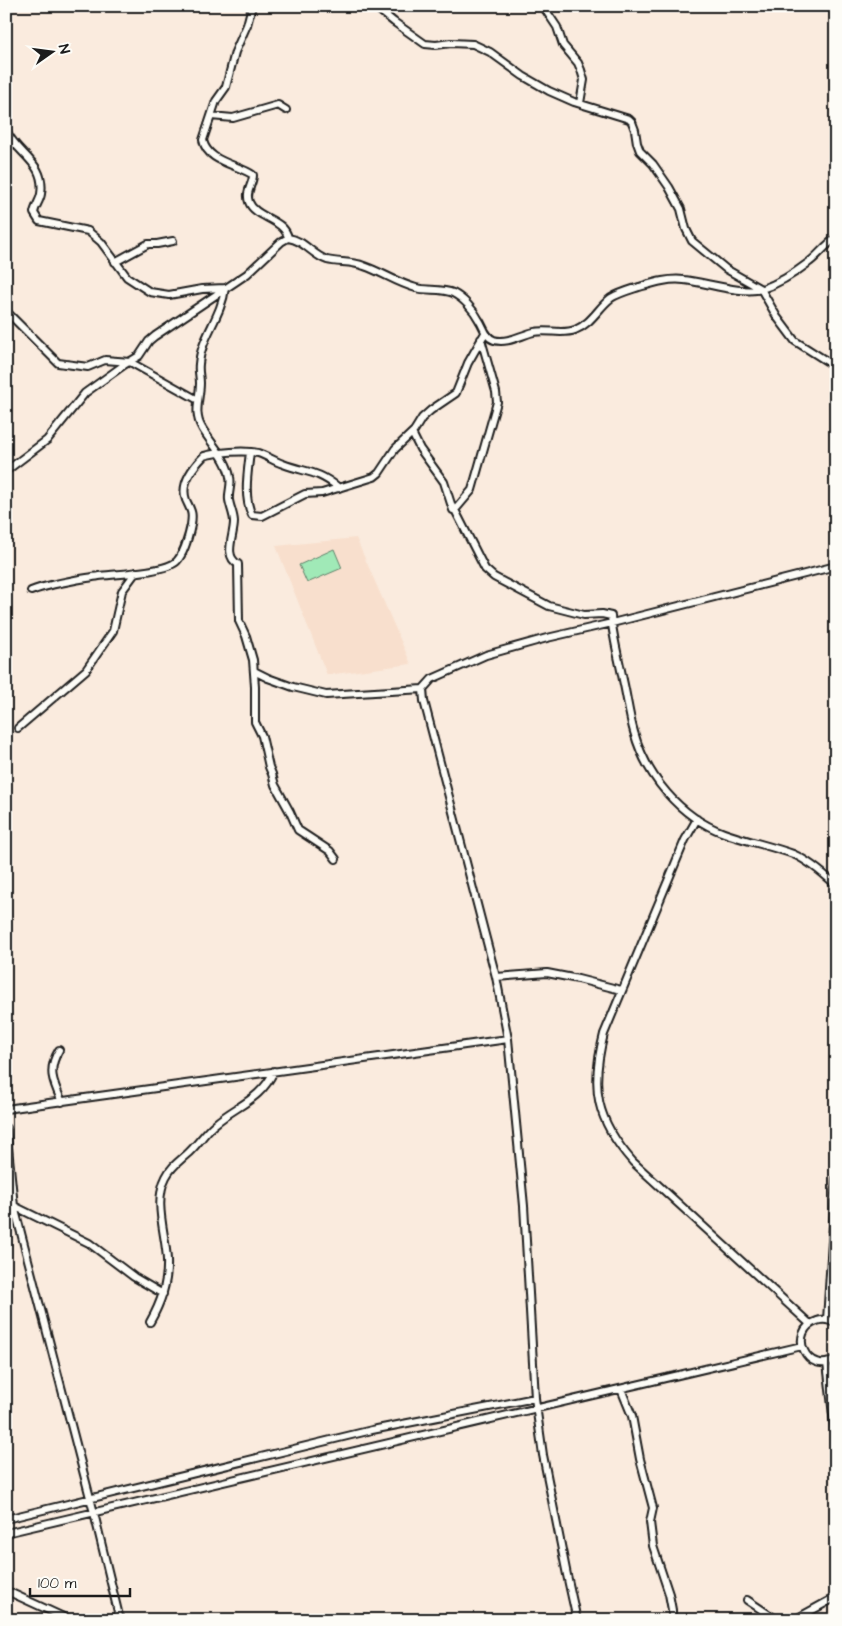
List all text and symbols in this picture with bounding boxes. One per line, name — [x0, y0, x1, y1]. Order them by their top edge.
north arrow — [28, 28, 78, 78]
text: N — [53, 42, 74, 56]
scale bar — [30, 1566, 130, 1598]
text: 100 m — [38, 1573, 77, 1594]

